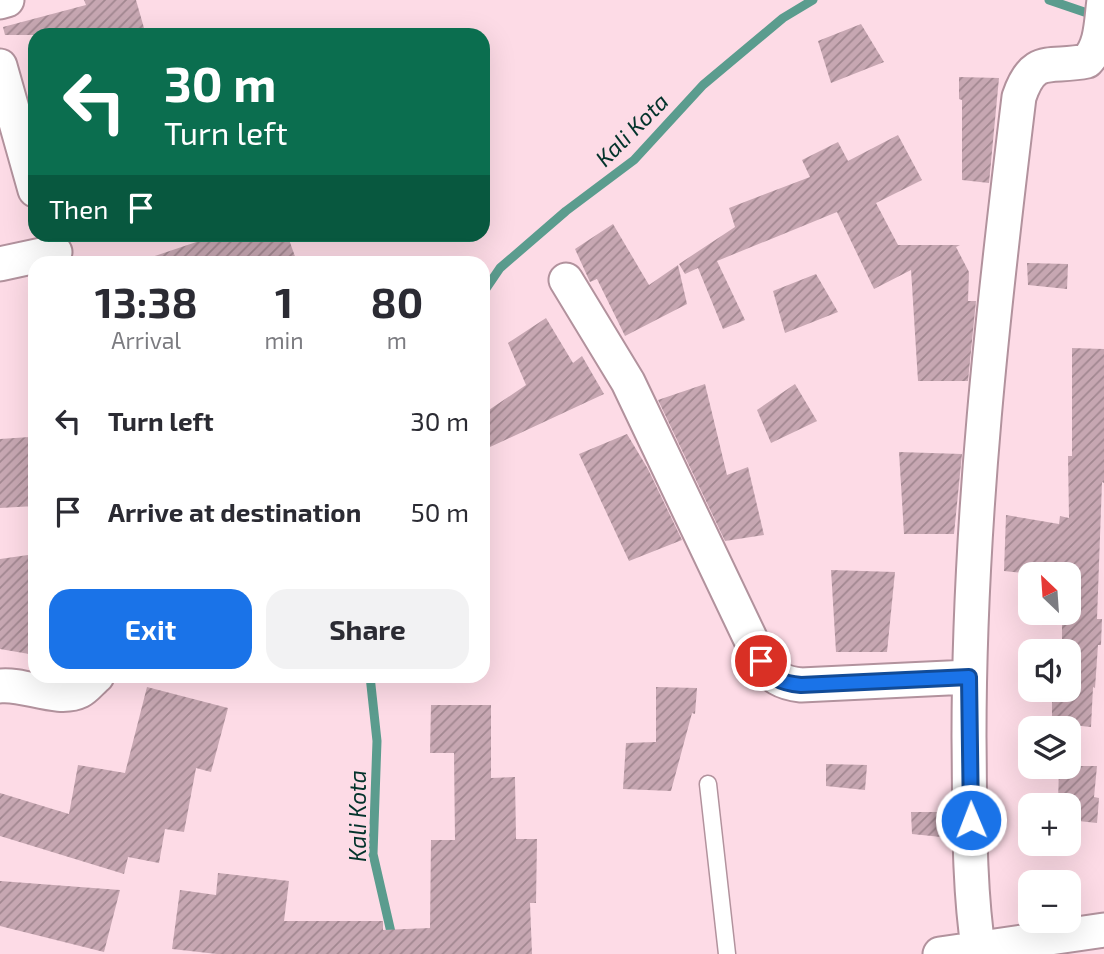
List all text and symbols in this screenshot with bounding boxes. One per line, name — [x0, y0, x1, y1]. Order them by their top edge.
text: 30 m — [164, 53, 276, 112]
icon: left — [49, 56, 140, 147]
water label: Kali Kota — [589, 87, 674, 172]
text: Turn left — [164, 113, 288, 151]
icon: arrive — [122, 189, 160, 227]
text: Then — [49, 193, 108, 224]
text: 13:38 — [95, 276, 198, 326]
text: 1 — [275, 276, 293, 326]
text: 80 — [370, 276, 423, 326]
text: Arrival — [111, 326, 181, 354]
text: min — [264, 326, 304, 354]
text: m — [387, 326, 407, 354]
icon: left — [49, 402, 87, 440]
text: Turn left — [108, 405, 214, 436]
text: 30 m — [410, 405, 469, 436]
icon: arrive — [49, 493, 87, 531]
text: Arrive at destination — [108, 496, 361, 527]
text: 50 m — [411, 496, 469, 527]
north arrow — [1018, 562, 1082, 625]
map controls — [1018, 562, 1081, 933]
button: Exit — [49, 589, 252, 669]
button: Share — [266, 589, 469, 669]
pin — [731, 631, 791, 691]
button: sound — [1018, 639, 1081, 702]
icon: arrive — [742, 642, 780, 680]
button: layers — [1018, 716, 1081, 779]
water label: Kali Kota — [343, 770, 371, 862]
position arrow — [934, 783, 1008, 857]
button: + — [1018, 793, 1081, 856]
button: − — [1018, 870, 1081, 933]

